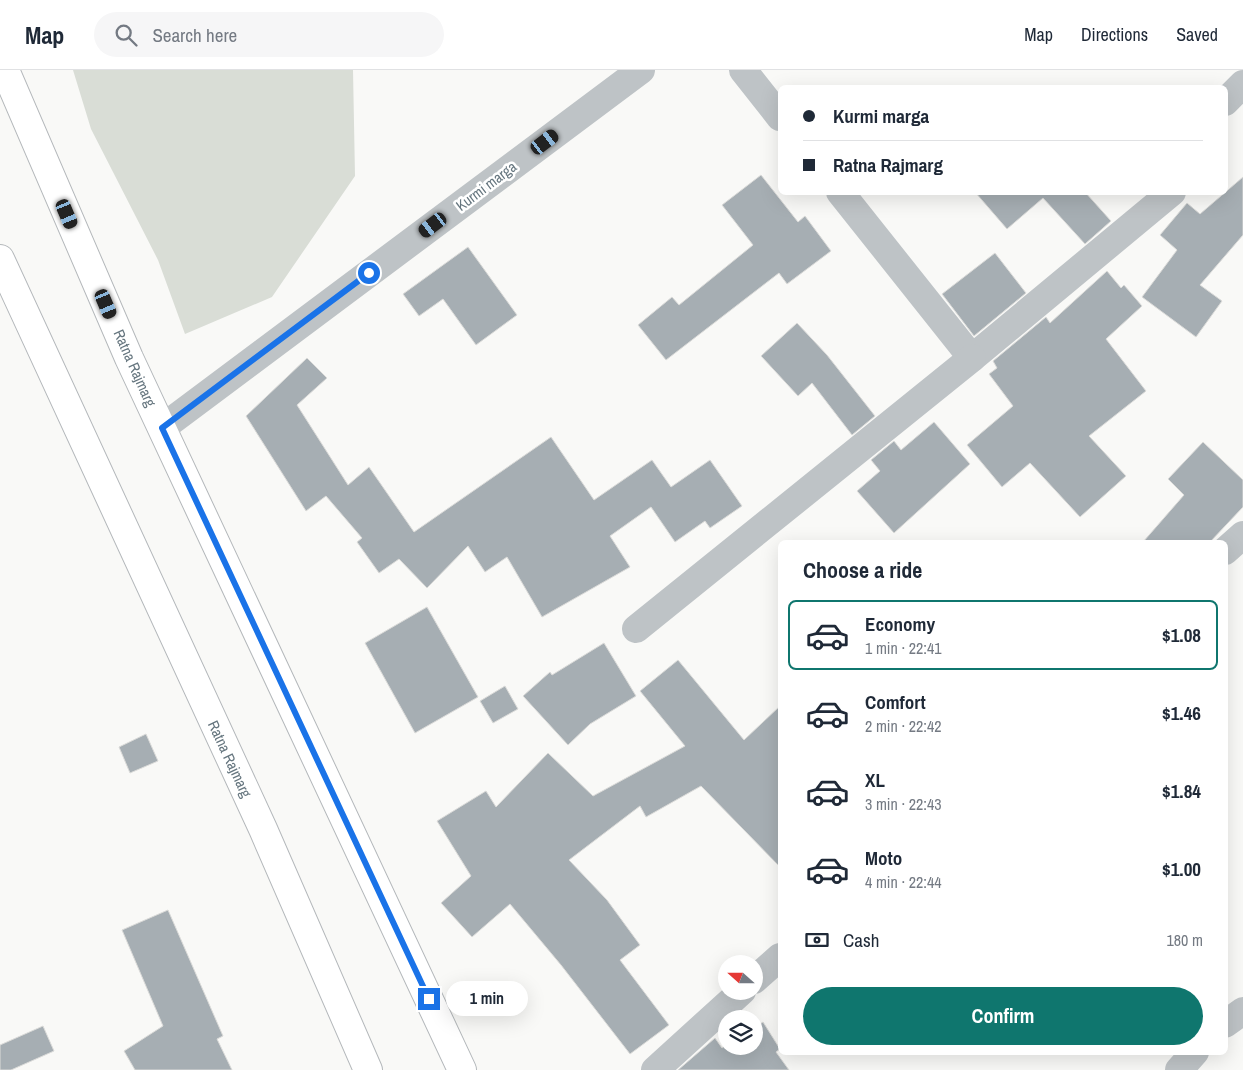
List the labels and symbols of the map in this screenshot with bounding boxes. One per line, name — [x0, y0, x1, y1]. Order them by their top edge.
car — [528, 127, 561, 157]
street label: Kurmi marga — [451, 156, 521, 216]
car — [54, 197, 79, 231]
car — [416, 210, 449, 240]
route start — [358, 262, 380, 284]
car — [93, 287, 118, 321]
street label: Ratna Rajmarg — [109, 326, 161, 410]
street label: Ratna Rajmarg — [203, 717, 257, 801]
north arrow — [718, 955, 762, 1000]
callout: 1 min — [446, 982, 529, 1016]
route end — [418, 988, 440, 1010]

